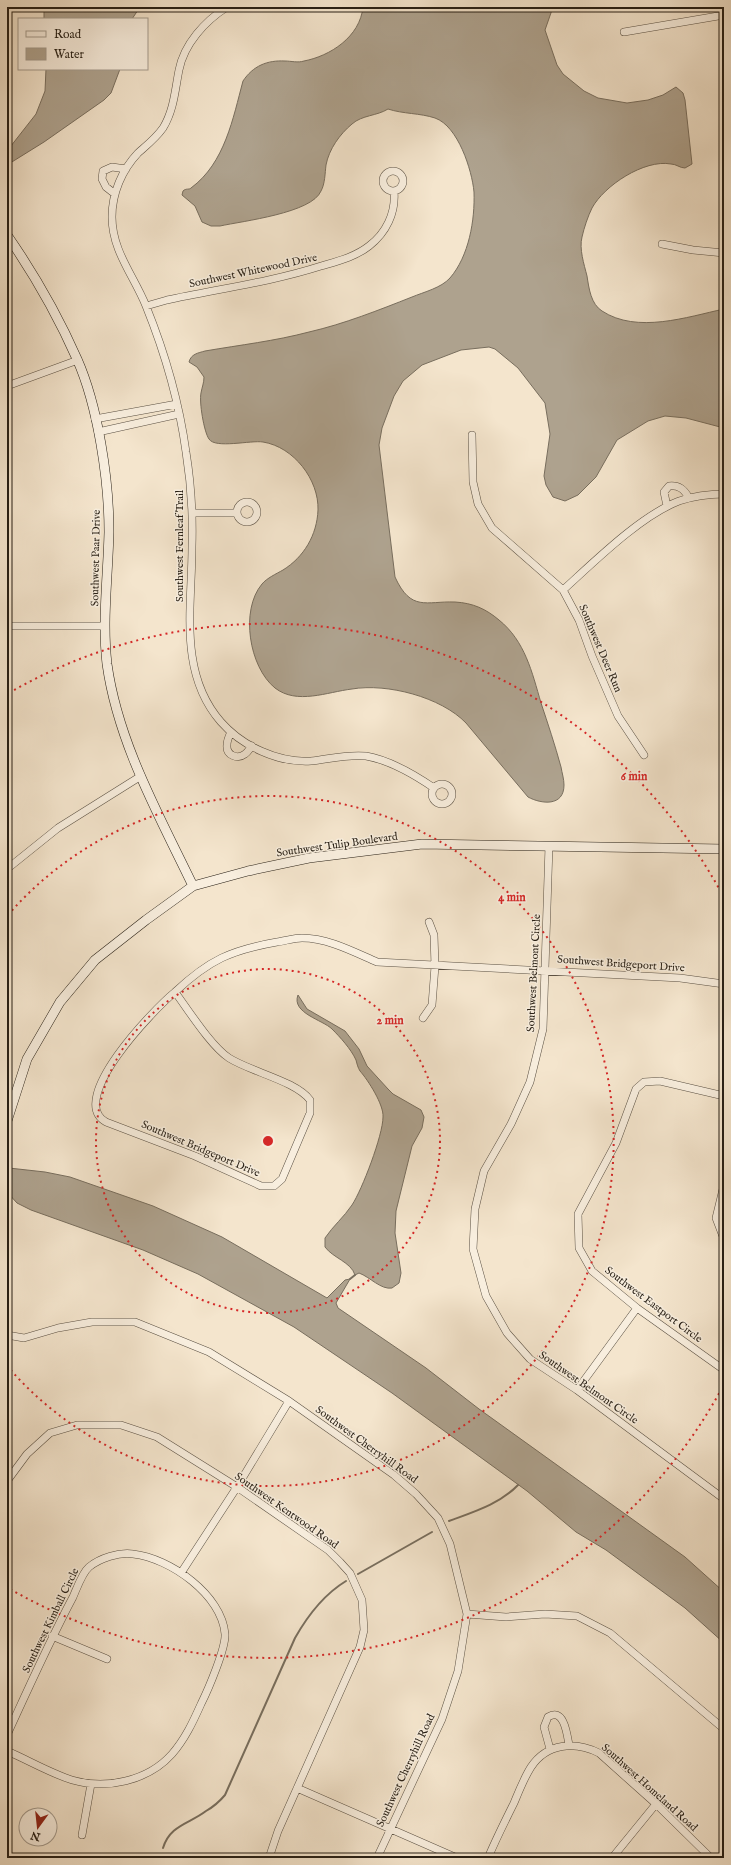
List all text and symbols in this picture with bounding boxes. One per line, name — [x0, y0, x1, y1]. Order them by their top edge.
legend — [18, 18, 148, 70]
text: Road — [54, 27, 82, 42]
text: Water — [54, 47, 85, 62]
street label: Southwest Whitewood Drive — [188, 251, 318, 291]
street label: Southwest Fernleaf Trail — [173, 490, 187, 602]
street label: Southwest Paar Drive — [88, 509, 104, 607]
street label: Southwest Deer Run — [575, 602, 625, 695]
text: 6 min — [621, 769, 648, 784]
street label: Southwest Tulip Boulevard — [276, 830, 399, 860]
text: 4 min — [498, 890, 526, 905]
street label: Southwest Belmont Circle — [524, 914, 544, 1032]
street label: Southwest Bridgeport Drive — [557, 953, 685, 975]
text: 2 min — [376, 1013, 404, 1028]
street label: Southwest Bridgeport Drive — [139, 1118, 262, 1180]
centre of rings — [261, 1134, 275, 1148]
street label: Southwest Eastport Circle — [602, 1264, 705, 1346]
street label: Southwest Belmont Circle — [536, 1348, 641, 1427]
street label: Southwest Cherryhill Road — [312, 1403, 420, 1487]
street label: Southwest Kentwood Road — [232, 1470, 341, 1552]
street label: Southwest Kimball Circle — [19, 1566, 82, 1675]
street label: Southwest Cherryhill Road — [374, 1712, 438, 1829]
street label: Southwest Homeland Road — [598, 1741, 700, 1835]
north arrow — [18, 1807, 58, 1847]
text: N — [29, 1828, 43, 1844]

